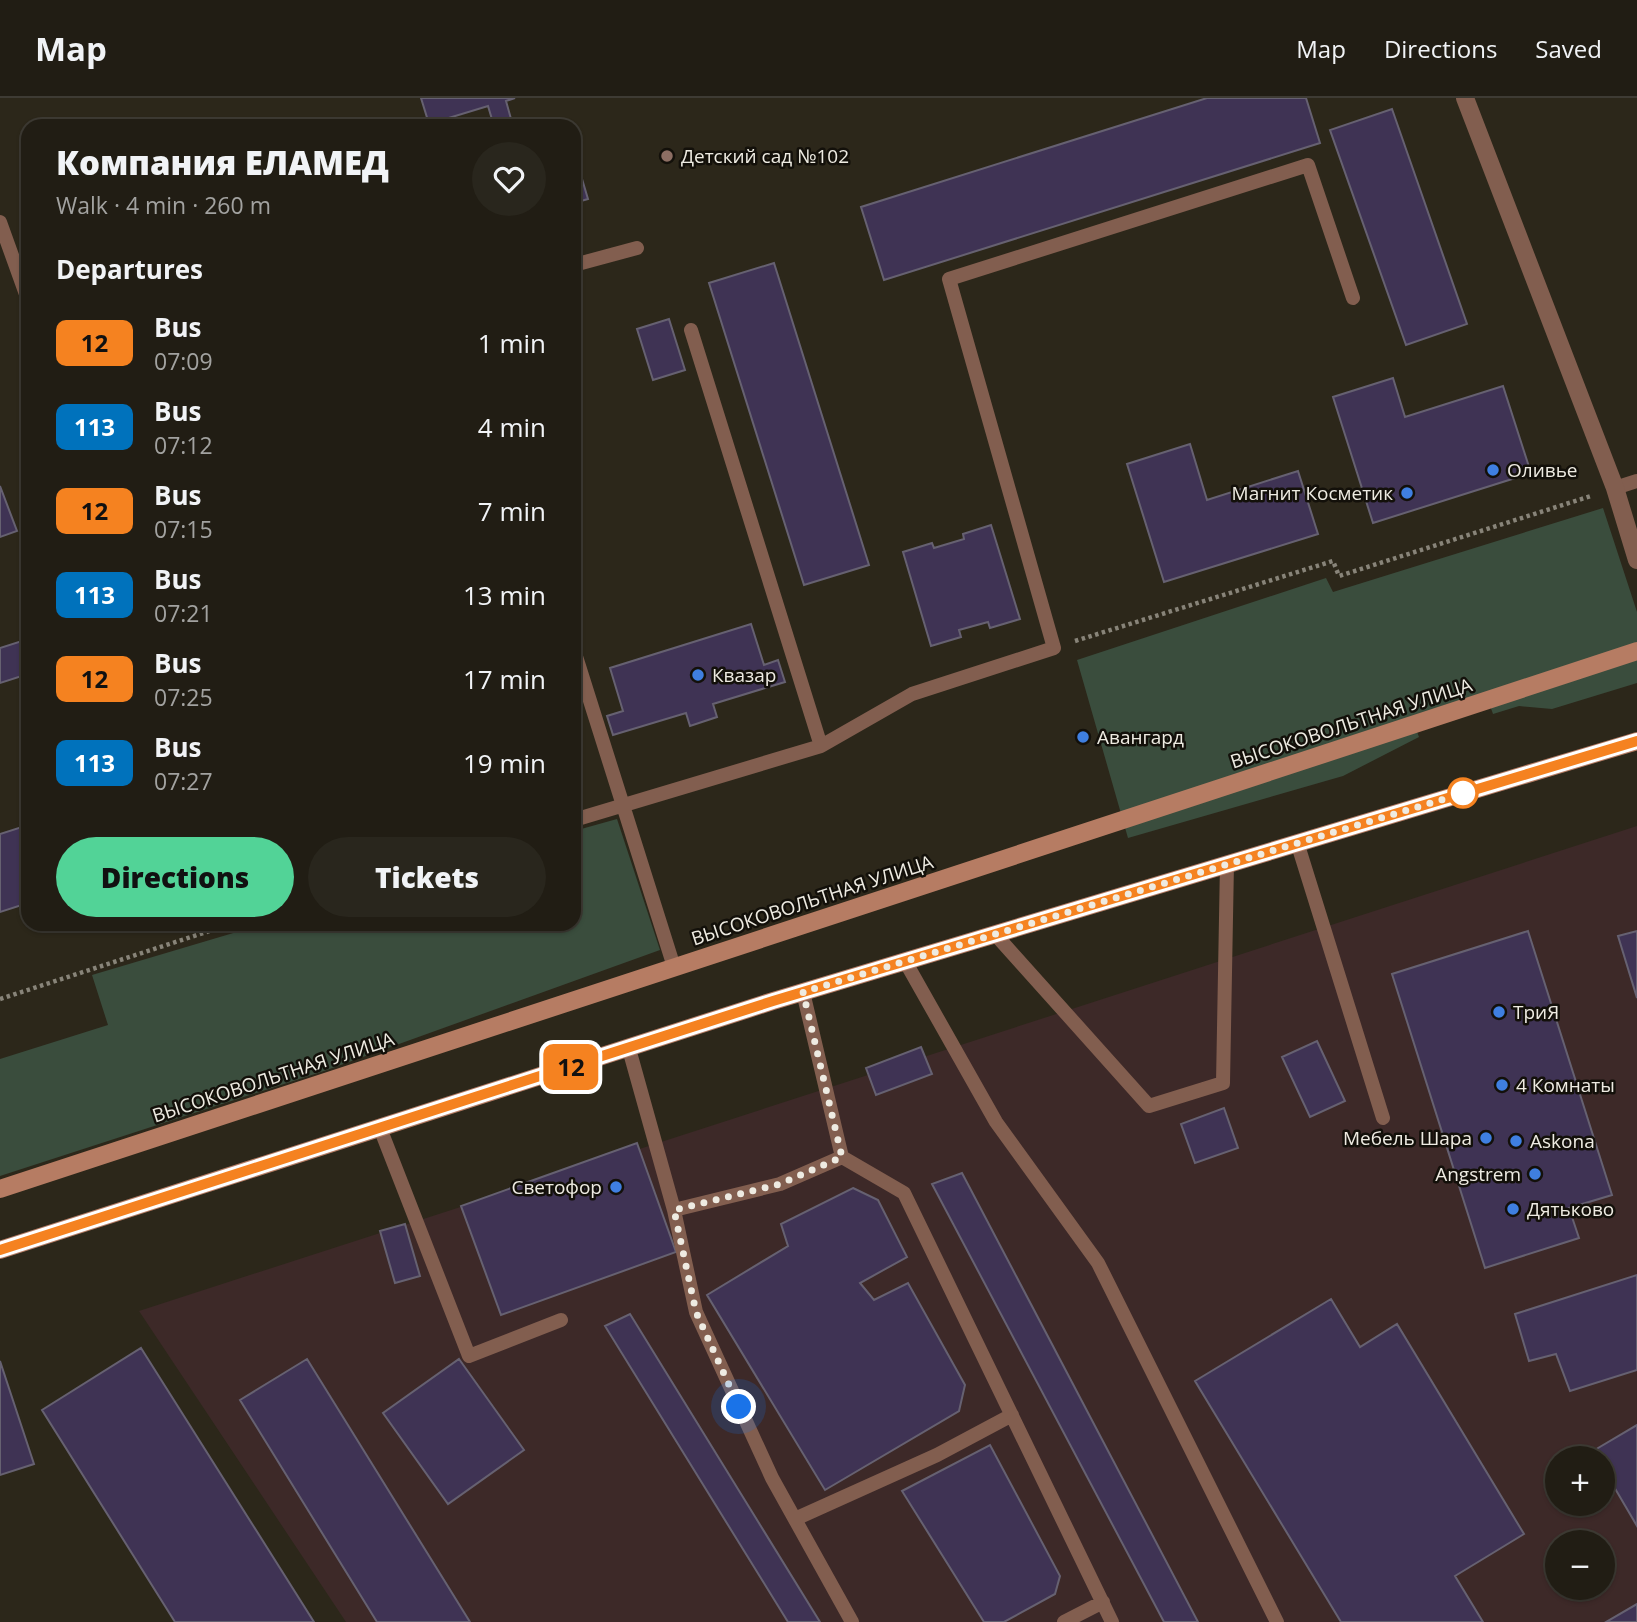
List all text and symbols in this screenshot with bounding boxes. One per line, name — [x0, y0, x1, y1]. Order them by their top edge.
text: Map — [35, 26, 107, 71]
text: Map — [1296, 32, 1346, 65]
text: Directions — [1384, 32, 1497, 65]
text: Saved — [1535, 32, 1602, 65]
text: Компания ЕЛАМЕД — [56, 140, 389, 185]
button: heart — [472, 142, 546, 216]
place label: Детский сад №102 — [681, 143, 849, 169]
marker: Детский сад №102 — [659, 148, 675, 164]
text: Walk · 4 min · 260 m — [56, 189, 271, 221]
text: Departures — [56, 251, 203, 287]
text: Bus — [154, 309, 201, 345]
text: 1 min — [478, 325, 546, 361]
text: 12 — [81, 326, 108, 359]
text: 07:09 — [154, 345, 213, 377]
text: Bus — [154, 393, 201, 429]
text: 4 min — [478, 409, 546, 445]
text: 113 — [74, 410, 115, 443]
text: 07:12 — [154, 429, 213, 461]
place label: Оливье — [1507, 457, 1578, 483]
marker: Оливье — [1485, 462, 1501, 478]
text: Bus — [154, 477, 201, 513]
place label: Магнит Косметик — [1232, 480, 1393, 506]
marker: Магнит Косметик — [1399, 485, 1415, 501]
text: 7 min — [478, 493, 546, 529]
text: 12 — [81, 494, 108, 527]
text: 07:15 — [154, 513, 213, 545]
text: Bus — [154, 561, 201, 597]
text: 13 min — [463, 577, 546, 613]
text: 113 — [74, 578, 115, 611]
text: 07:21 — [154, 597, 213, 629]
text: Bus — [154, 645, 201, 681]
text: 17 min — [463, 661, 546, 697]
text: 12 — [81, 662, 108, 695]
place label: Квазар — [712, 662, 776, 688]
marker: Квазар — [690, 667, 706, 683]
street label: ВЫСОКОВОЛЬТНАЯ УЛИЦА — [1227, 672, 1475, 774]
text: 07:25 — [154, 681, 213, 713]
place label: Авангард — [1097, 724, 1184, 750]
text: Bus — [154, 729, 201, 765]
marker: Авангард — [1075, 729, 1091, 745]
text: 19 min — [463, 745, 546, 781]
text: 113 — [74, 746, 115, 779]
text: 07:27 — [154, 765, 213, 797]
unlabelled marker — [1448, 778, 1478, 808]
button: Directions — [56, 837, 294, 917]
button: Tickets — [308, 837, 546, 917]
street label: ВЫСОКОВОЛЬТНАЯ УЛИЦА — [688, 849, 936, 951]
place label: ТриЯ — [1513, 999, 1559, 1025]
marker: ТриЯ — [1491, 1004, 1507, 1020]
street label: ВЫСОКОВОЛЬТНАЯ УЛИЦА — [149, 1026, 397, 1128]
line badge: 12 — [540, 1044, 602, 1090]
text: 12 — [557, 1050, 585, 1083]
place label: 4 Комнаты — [1516, 1072, 1615, 1098]
marker: 4 Комнаты — [1494, 1077, 1510, 1093]
place label: Мебель Шара — [1343, 1125, 1472, 1151]
place label: Askona — [1530, 1128, 1595, 1154]
marker: Мебель Шара — [1478, 1130, 1494, 1146]
marker: Askona — [1508, 1133, 1524, 1149]
place label: Angstrem — [1435, 1161, 1521, 1187]
marker: Angstrem — [1527, 1166, 1543, 1182]
place label: Светофор — [511, 1174, 602, 1200]
marker: Светофор — [608, 1179, 624, 1195]
place label: Дятьково — [1527, 1196, 1614, 1222]
marker: Дятьково — [1505, 1201, 1521, 1217]
your location — [721, 1389, 756, 1424]
map controls — [1545, 1446, 1615, 1600]
button: + — [1545, 1446, 1615, 1516]
button: − — [1545, 1530, 1615, 1600]

